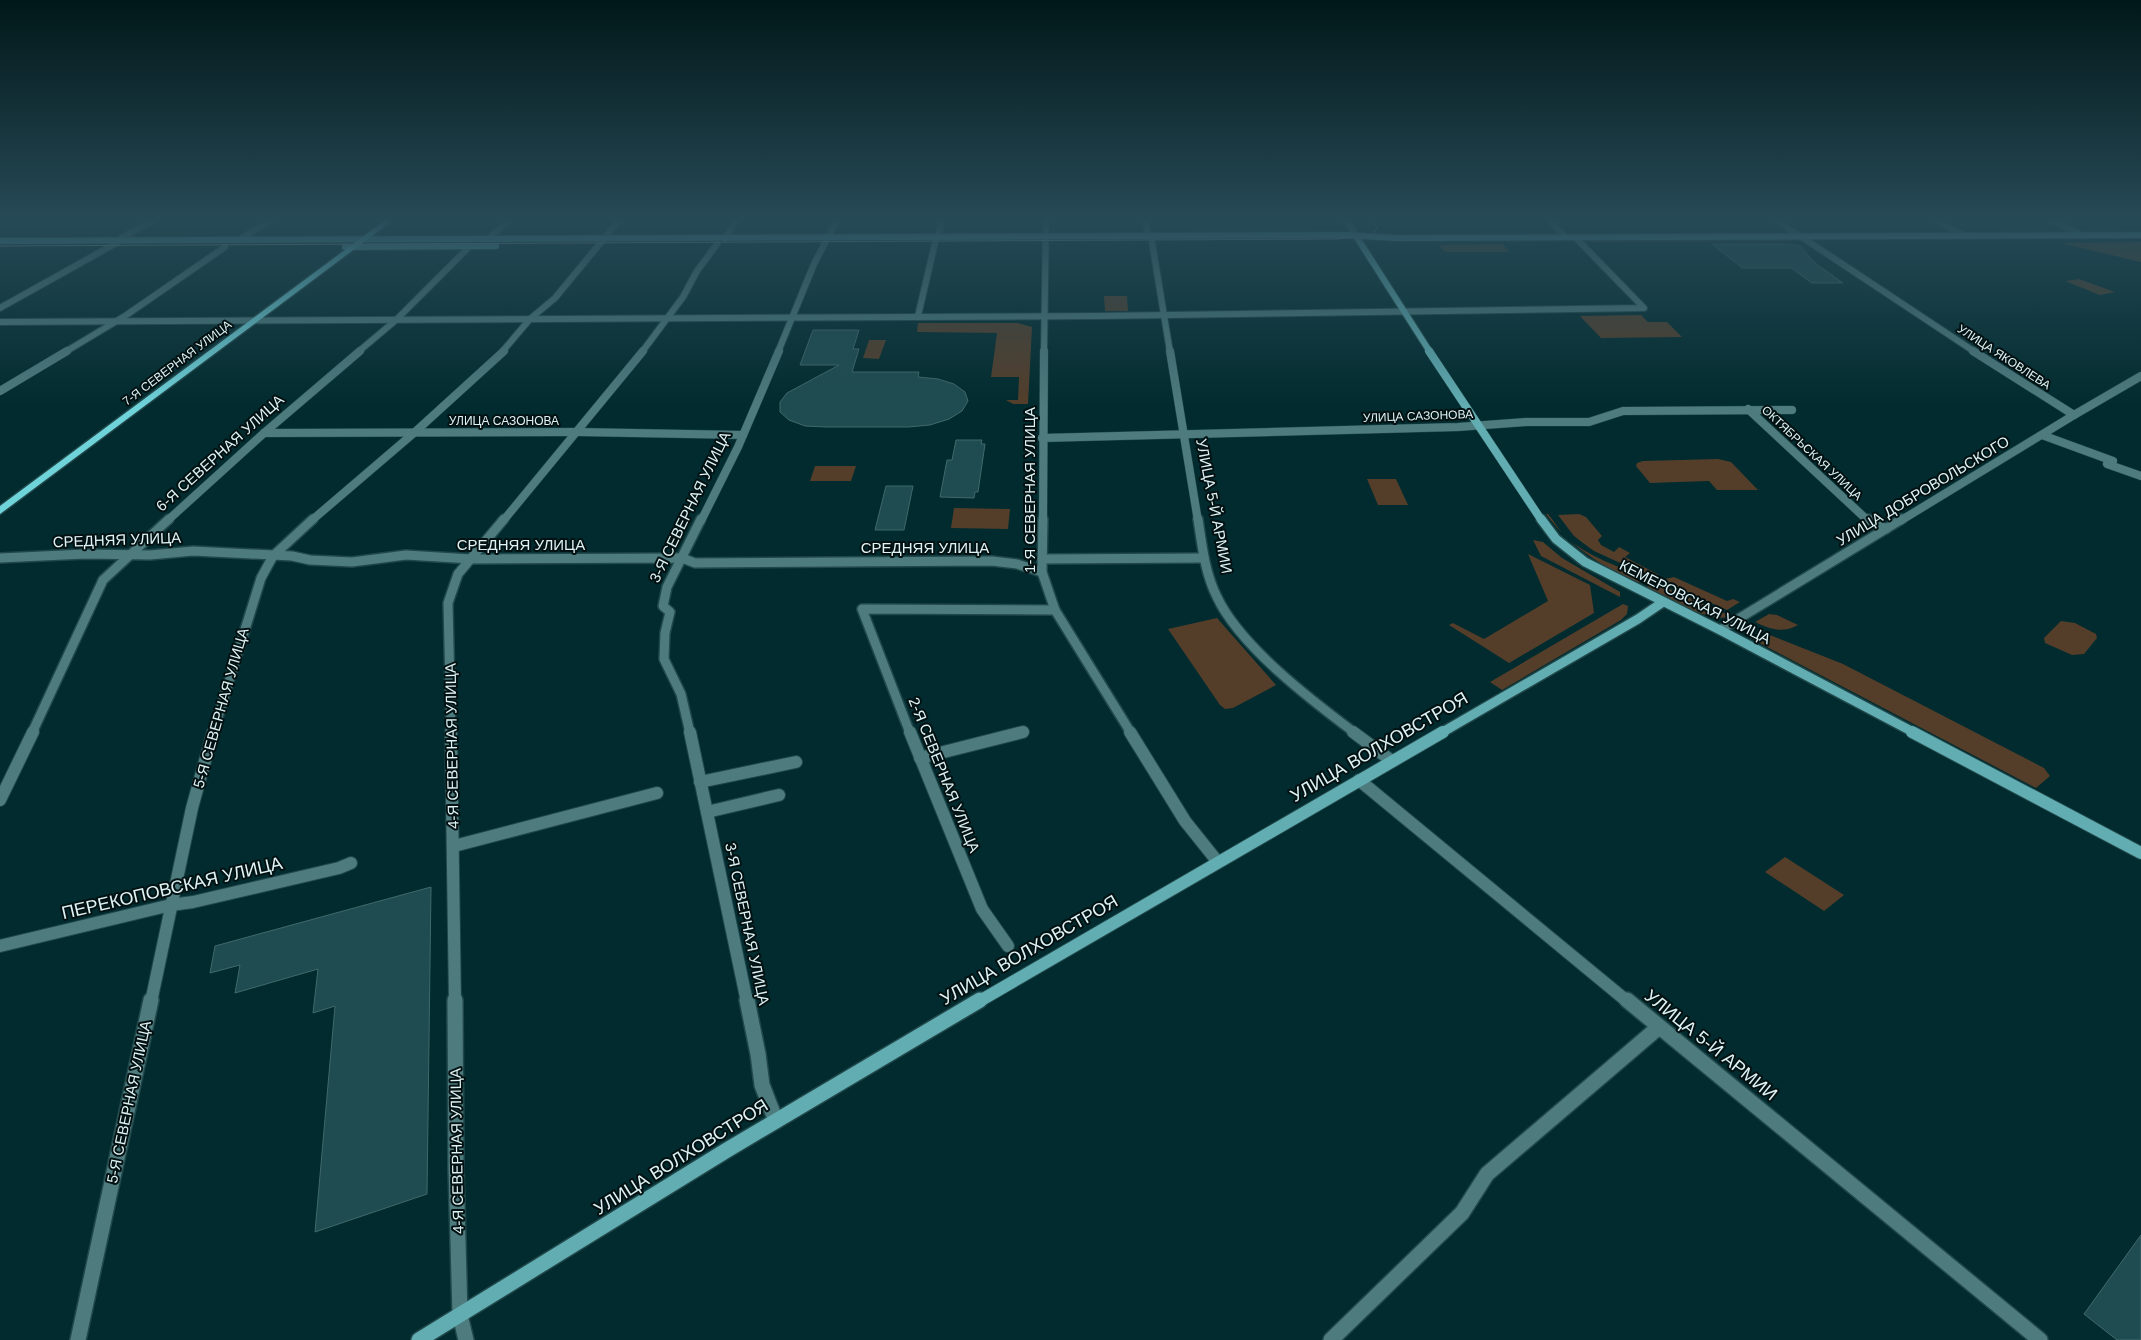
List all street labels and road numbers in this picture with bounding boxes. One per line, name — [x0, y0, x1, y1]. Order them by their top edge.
street label: 7-Я СЕВЕРНАЯ УЛИЦА — [120, 317, 234, 409]
street label: УЛИЦА ЯКОВЛЕВА — [1955, 322, 2053, 392]
street label: 6-Я СЕВЕРНАЯ УЛИЦА — [152, 391, 287, 514]
street label: ОКТЯБРЬСКАЯ УЛИЦА — [1759, 403, 1865, 503]
street label: 1-Я СЕВЕРНАЯ УЛИЦА — [1021, 407, 1038, 573]
street label: УЛИЦА САЗОНОВА — [1363, 407, 1473, 425]
street label: УЛИЦА САЗОНОВА — [449, 414, 559, 428]
street label: 3-Я СЕВЕРНАЯ УЛИЦА — [646, 429, 734, 585]
street label: УЛИЦА ДОБРОВОЛЬСКОГО — [1833, 432, 2012, 549]
street label: УЛИЦА 5-Й АРМИИ — [1193, 437, 1236, 575]
street label: СРЕДНЯЯ УЛИЦА — [53, 529, 181, 550]
street label: СРЕДНЯЯ УЛИЦА — [457, 536, 585, 553]
street label: СРЕДНЯЯ УЛИЦА — [861, 539, 989, 556]
street label: КЕМЕРОВСКАЯ УЛИЦА — [1617, 556, 1774, 647]
street label: 5-Я СЕВЕРНАЯ УЛИЦА — [189, 626, 252, 790]
street label: 4-Я СЕВЕРНАЯ УЛИЦА — [442, 663, 461, 829]
street label: УЛИЦА ВОЛХОВСТРОЯ — [1287, 688, 1471, 806]
street label: 2-Я СЕВЕРНАЯ УЛИЦА — [906, 695, 983, 855]
street label: 3-Я СЕВЕРНАЯ УЛИЦА — [722, 841, 773, 1007]
street label: ПЕРЕКОПОВСКАЯ УЛИЦА — [60, 853, 284, 923]
street label: УЛИЦА ВОЛХОВСТРОЯ — [937, 891, 1121, 1009]
street label: УЛИЦА 5-Й АРМИИ — [1641, 985, 1782, 1105]
street label: 5-Я СЕВЕРНАЯ УЛИЦА — [103, 1019, 154, 1185]
street label: 4-Я СЕВЕРНАЯ УЛИЦА — [447, 1068, 466, 1234]
street label: УЛИЦА ВОЛХОВСТРОЯ — [590, 1095, 772, 1219]

